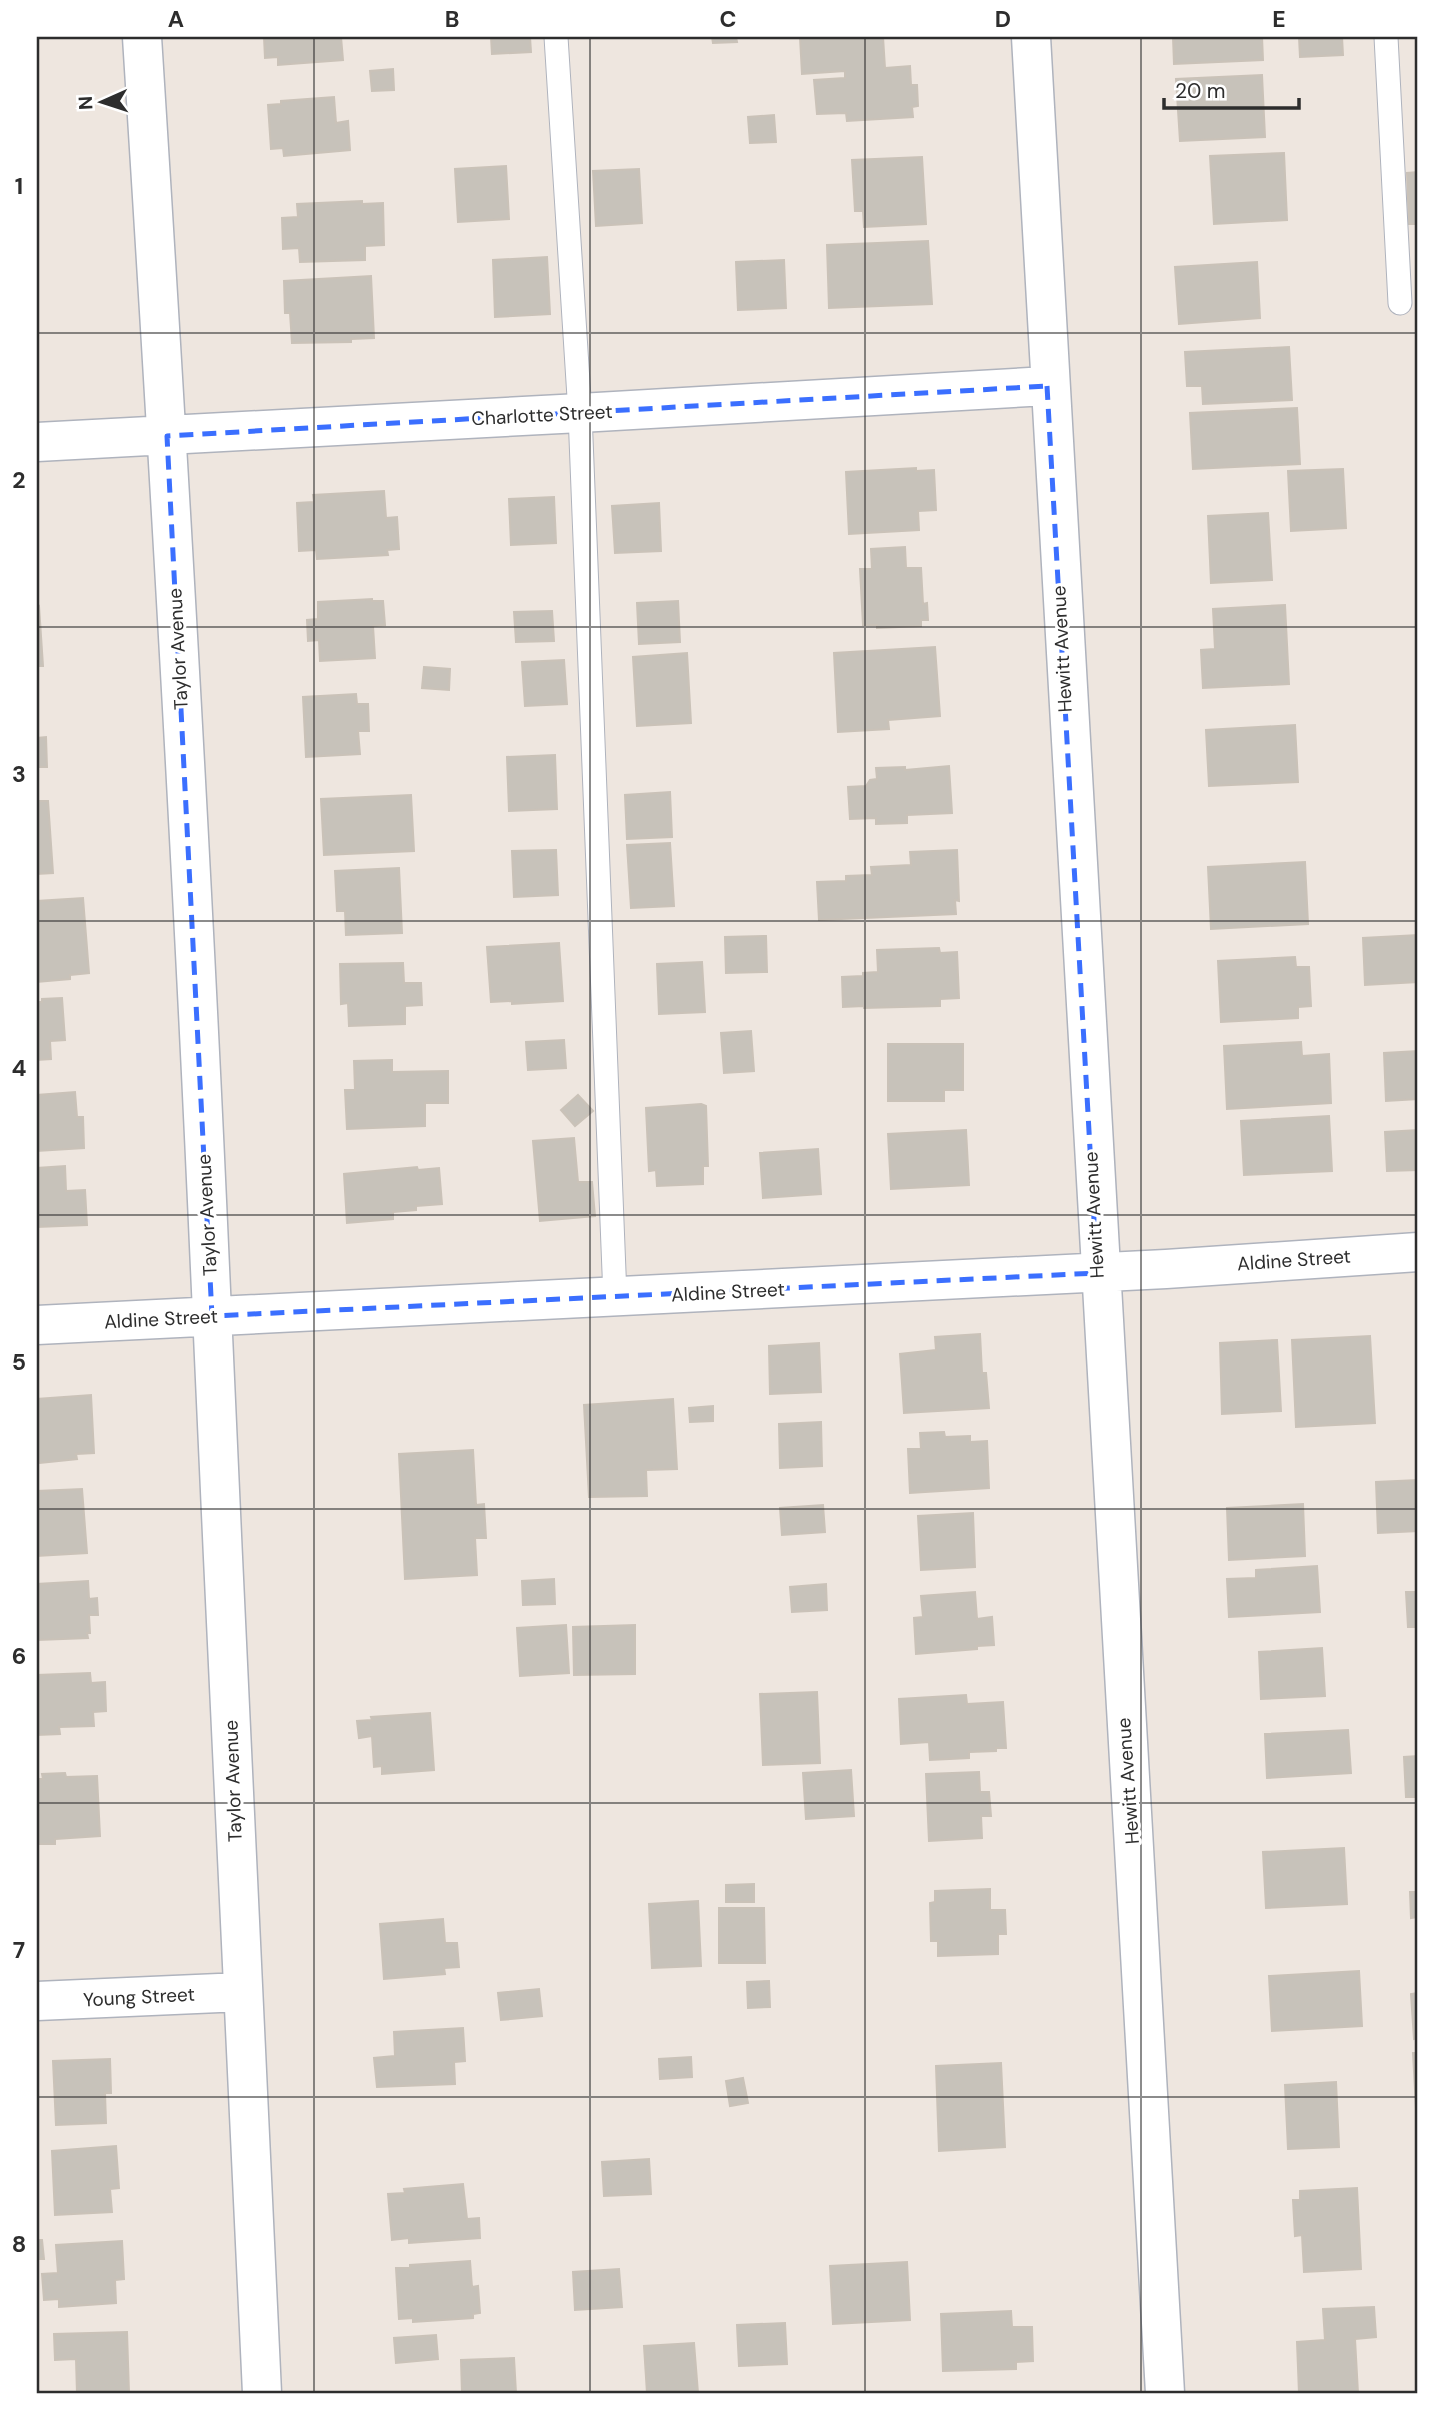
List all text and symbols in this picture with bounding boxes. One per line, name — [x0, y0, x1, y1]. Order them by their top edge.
text: A — [168, 4, 184, 34]
text: B — [445, 4, 459, 34]
text: C — [720, 4, 736, 34]
text: D — [995, 4, 1011, 34]
text: E — [1272, 4, 1286, 34]
north arrow — [66, 66, 136, 136]
scale bar — [1164, 66, 1299, 110]
text: 20 m — [1175, 77, 1226, 105]
text: N — [73, 95, 98, 110]
text: 1 — [15, 171, 23, 201]
street label: Charlotte Street — [471, 399, 613, 431]
text: 2 — [12, 465, 26, 495]
street label: Hewitt Avenue — [1046, 585, 1078, 713]
street label: Taylor Avenue — [162, 587, 194, 711]
text: 3 — [12, 759, 26, 789]
text: 4 — [12, 1053, 27, 1083]
street label: Hewitt Avenue — [1078, 1151, 1110, 1279]
street label: Taylor Avenue — [191, 1153, 223, 1277]
street label: Aldine Street — [1236, 1244, 1352, 1276]
street label: Aldine Street — [670, 1277, 786, 1307]
street label: Aldine Street — [103, 1304, 219, 1334]
text: 5 — [12, 1347, 26, 1377]
text: 6 — [12, 1641, 26, 1671]
street label: Hewitt Avenue — [1111, 1717, 1145, 1845]
street label: Taylor Avenue — [218, 1720, 248, 1842]
text: 7 — [13, 1935, 25, 1965]
street label: Young Street — [82, 1982, 196, 2012]
text: 8 — [12, 2229, 26, 2259]

